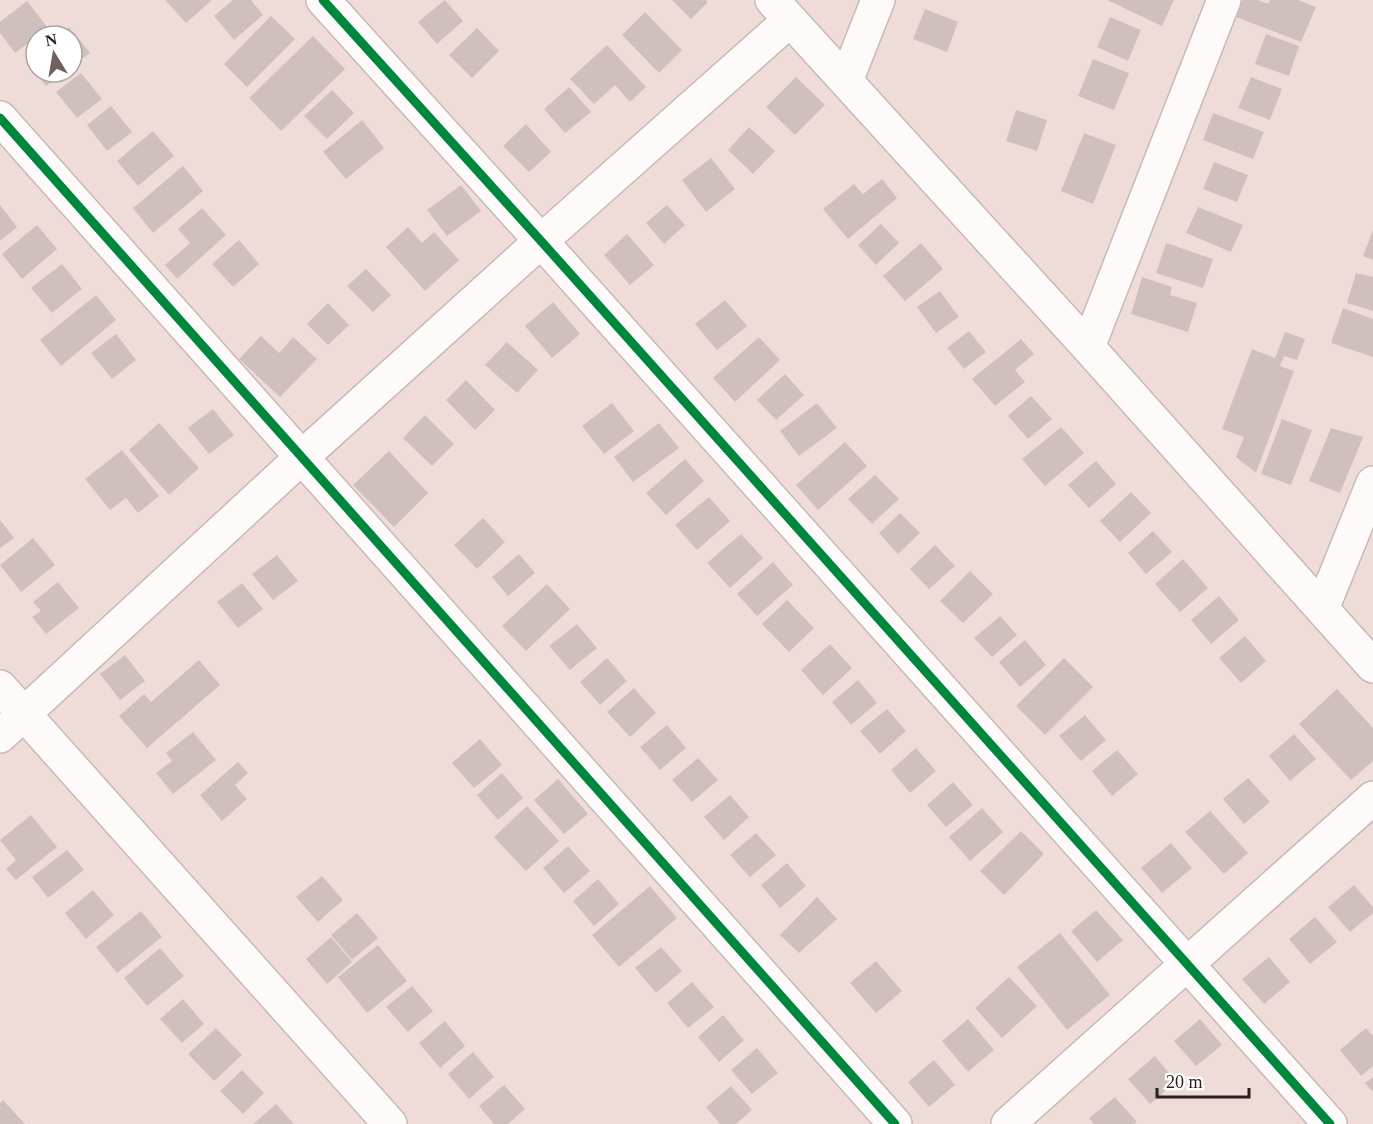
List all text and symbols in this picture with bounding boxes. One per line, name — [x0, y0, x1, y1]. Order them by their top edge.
north arrow — [24, 24, 84, 84]
text: N — [44, 30, 59, 49]
scale bar — [1157, 1061, 1248, 1099]
text: 20 m — [1166, 1072, 1203, 1092]

